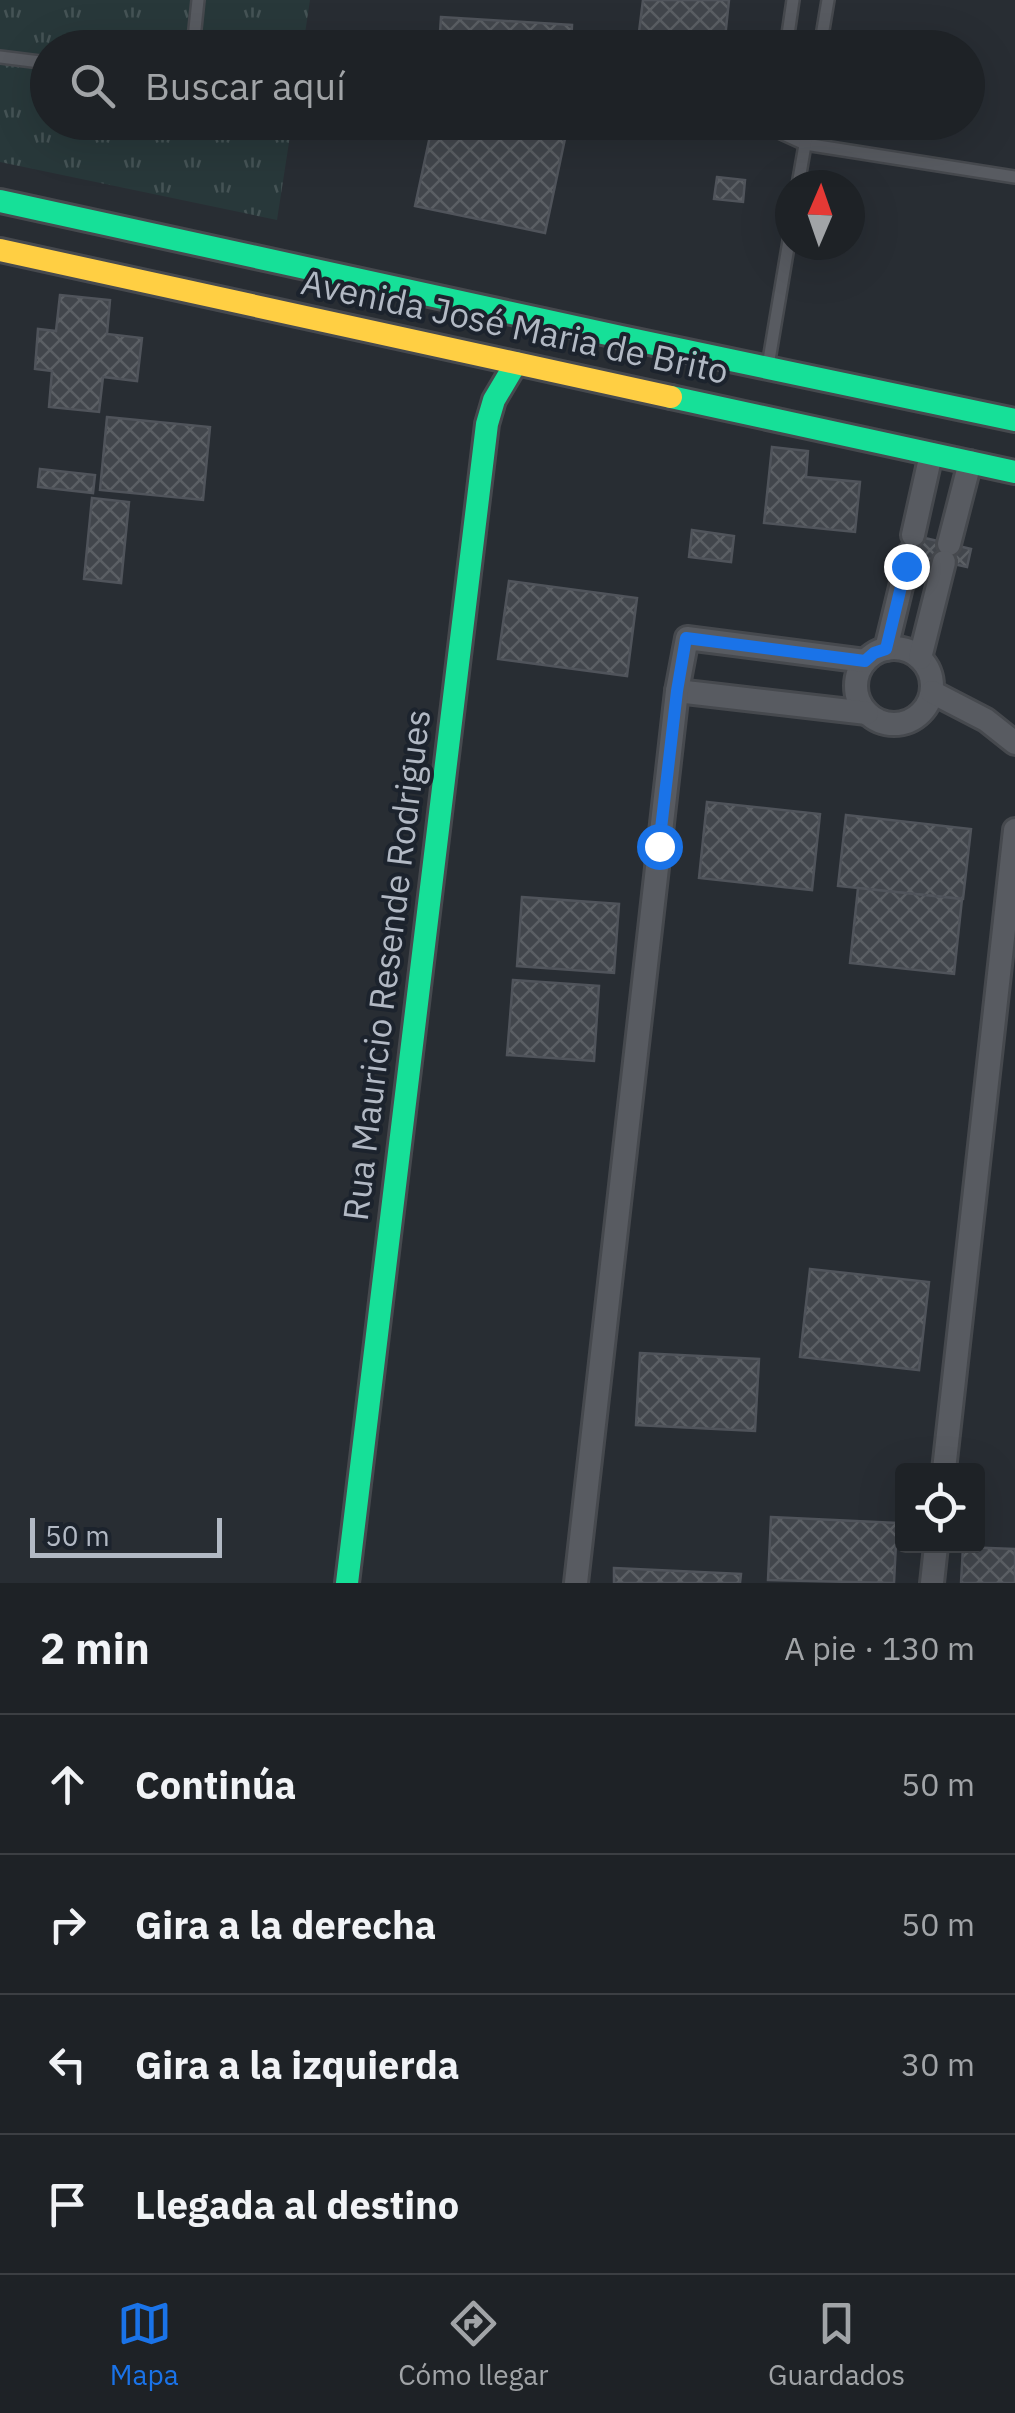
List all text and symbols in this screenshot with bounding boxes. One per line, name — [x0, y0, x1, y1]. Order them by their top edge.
search box — [30, 30, 985, 140]
icon: search — [65, 58, 120, 113]
text: Buscar aquí — [145, 61, 346, 110]
north arrow — [775, 170, 865, 260]
street label: Avenida José Maria de Brito — [297, 258, 733, 394]
route end — [884, 544, 930, 590]
street label: Rua Mauricio Resende Rodrigues — [332, 707, 440, 1223]
route start — [637, 824, 683, 870]
map controls — [895, 1463, 985, 1553]
button: locate — [895, 1463, 985, 1553]
scale bar — [30, 1513, 222, 1558]
text: 50 m — [45, 1517, 110, 1554]
text: 2 min — [40, 1621, 150, 1676]
text: A pie · 130 m — [784, 1627, 975, 1669]
icon: ahead — [40, 1757, 95, 1812]
text: Continúa — [135, 1760, 296, 1809]
text: 50 m — [901, 1763, 975, 1805]
icon: right — [40, 1897, 95, 1952]
text: Gira a la derecha — [135, 1900, 436, 1949]
text: 50 m — [901, 1903, 975, 1945]
icon: left — [40, 2037, 95, 2092]
text: Gira a la izquierda — [135, 2040, 459, 2089]
text: 30 m — [901, 2043, 975, 2085]
icon: arrive — [40, 2177, 95, 2232]
text: Llegada al destino — [135, 2180, 459, 2229]
tab: Mapa — [110, 2296, 179, 2393]
tab: Cómo llegar — [398, 2296, 548, 2393]
tab: Guardados — [768, 2296, 905, 2393]

